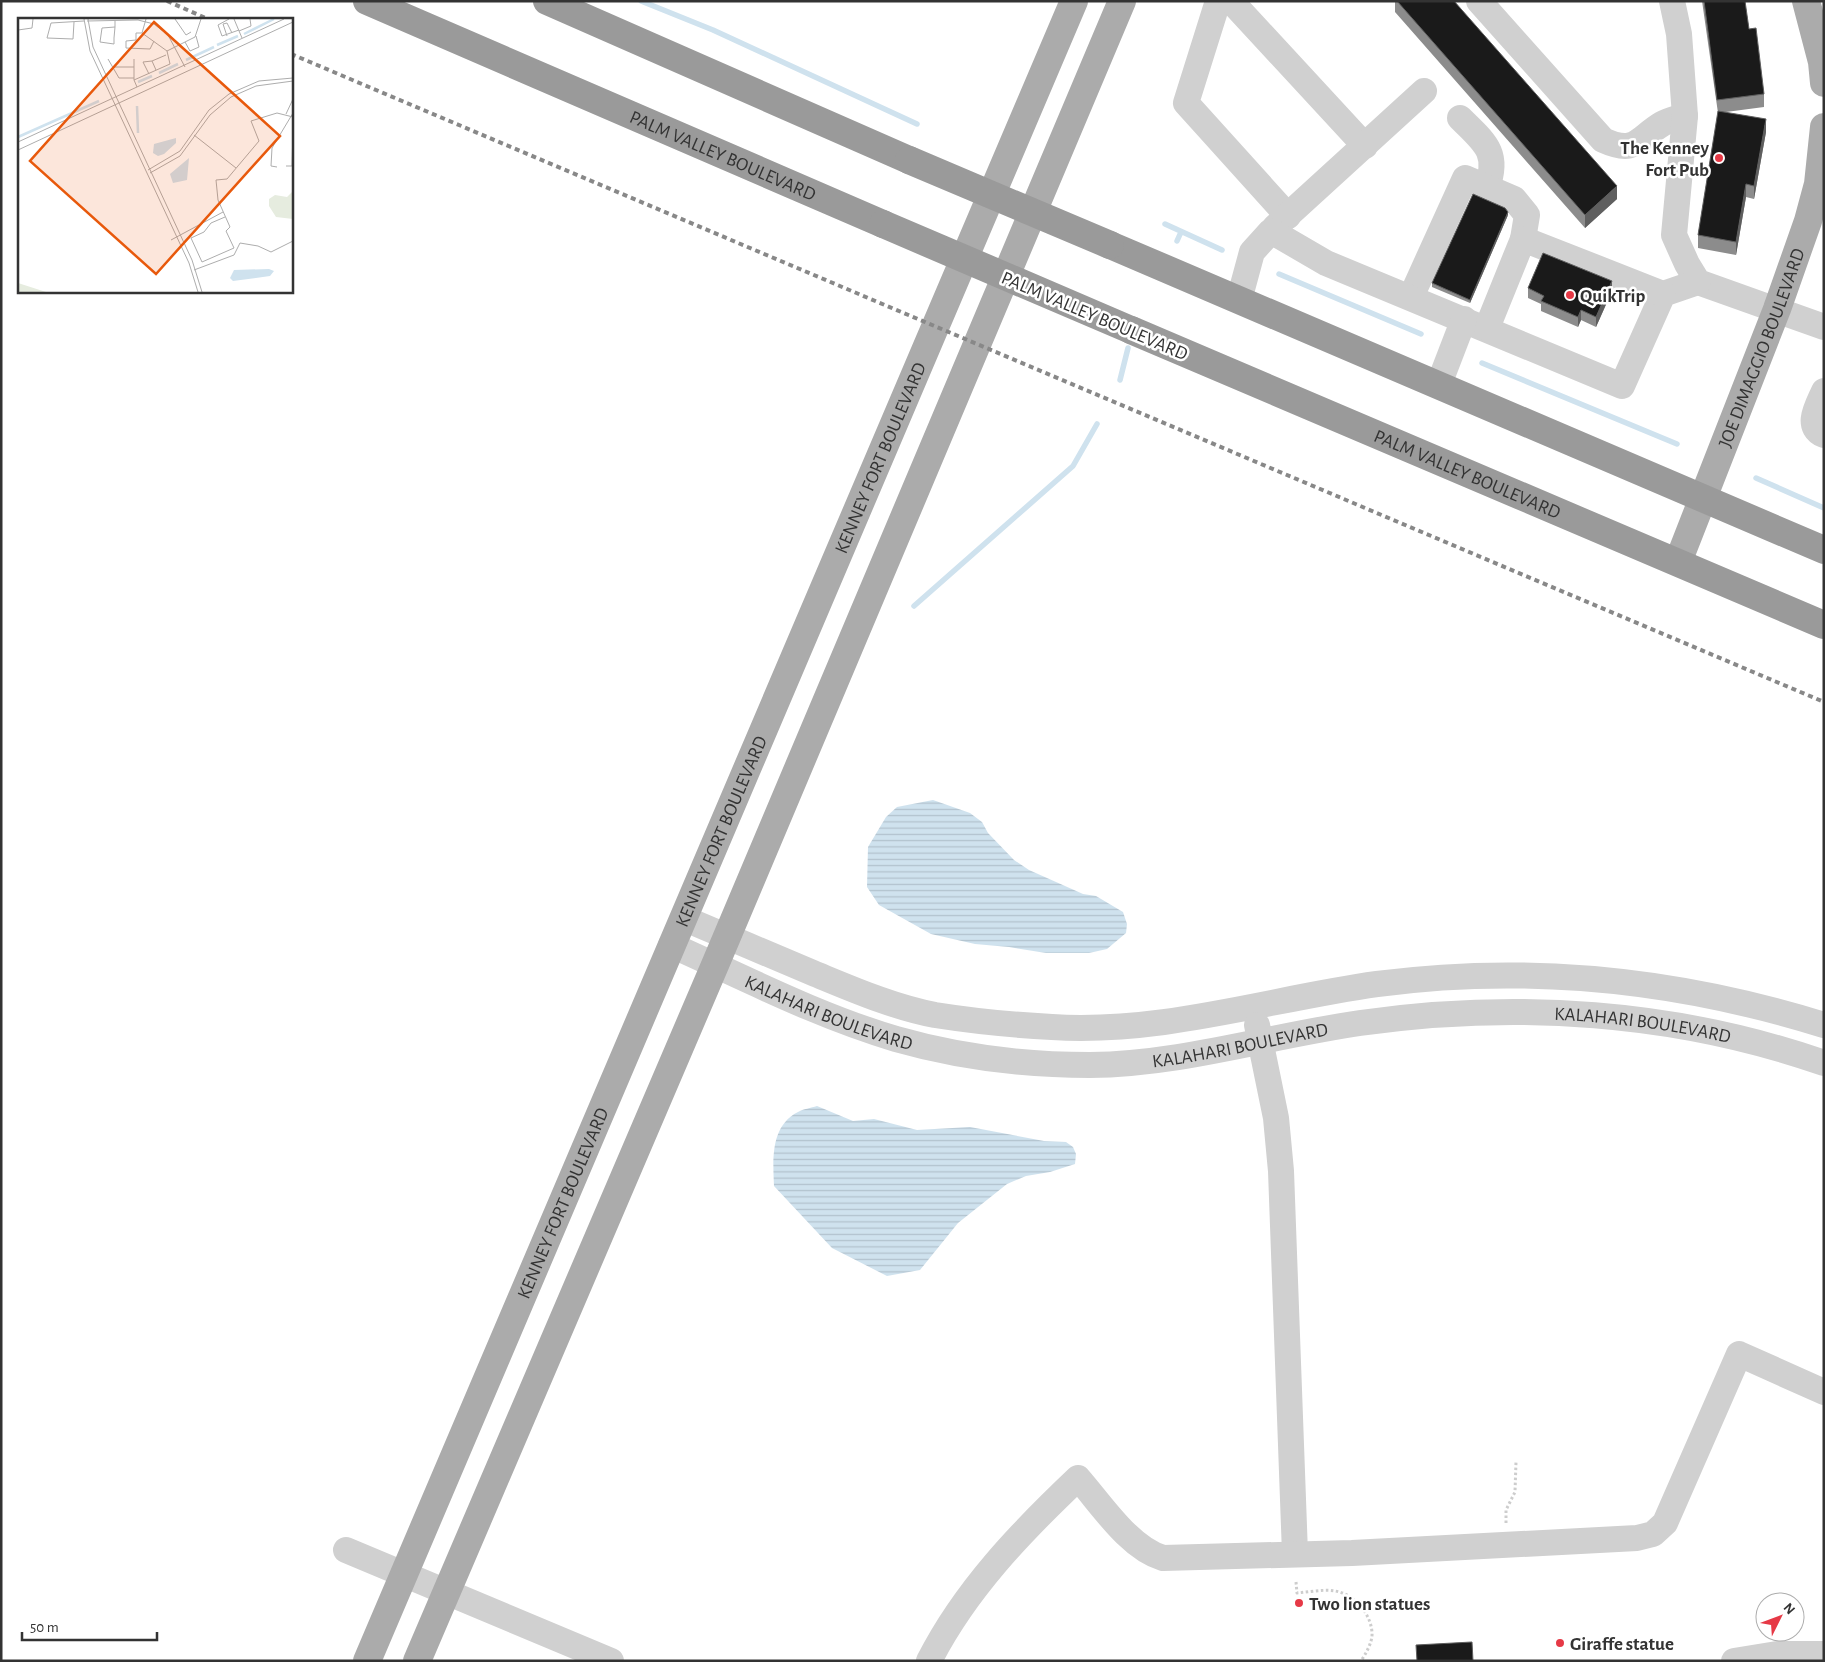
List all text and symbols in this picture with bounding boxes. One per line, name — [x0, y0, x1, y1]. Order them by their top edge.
inset map — [18, 18, 292, 292]
street label: PALM VALLEY BOULEVARD — [627, 108, 819, 205]
place label: The Kenney Fort Pub — [1620, 139, 1709, 180]
marker: The Kenney Fort Pub — [1713, 152, 1725, 164]
street label: JOE DIMAGGIO BOULEVARD — [1716, 246, 1809, 450]
street label: PALM VALLEY BOULEVARD — [998, 268, 1190, 364]
place label: QuikTrip — [1580, 287, 1645, 306]
marker: QuikTrip — [1564, 289, 1576, 301]
street label: KENNEY FORT BOULEVARD — [832, 360, 930, 557]
street label: PALM VALLEY BOULEVARD — [1371, 427, 1563, 523]
street label: KENNEY FORT BOULEVARD — [673, 733, 771, 930]
street label: KALAHARI BOULEVARD — [742, 972, 915, 1054]
street label: KALAHARI BOULEVARD — [1554, 1005, 1733, 1047]
street label: KALAHARI BOULEVARD — [1151, 1020, 1330, 1072]
street label: KENNEY FORT BOULEVARD — [514, 1105, 613, 1302]
north arrow — [1755, 1592, 1805, 1642]
place label: Two lion statues — [1309, 1595, 1430, 1614]
marker: Two lion statues — [1293, 1597, 1305, 1609]
text: N — [1780, 1601, 1797, 1617]
scale bar — [22, 1610, 158, 1642]
text: 50 m — [30, 1620, 59, 1635]
place label: Giraffe statue — [1570, 1635, 1674, 1654]
marker: Giraffe statue — [1554, 1637, 1566, 1649]

